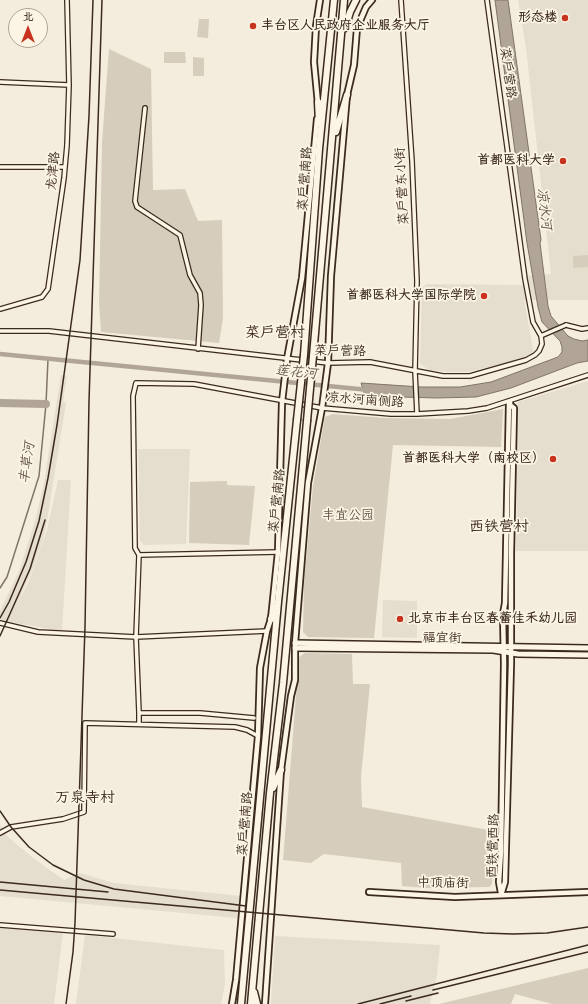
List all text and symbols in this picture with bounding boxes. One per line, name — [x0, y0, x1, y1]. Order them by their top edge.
north arrow — [8, 8, 48, 48]
text: 北 — [23, 10, 34, 24]
place label: 形态楼 — [518, 10, 557, 26]
marker: 形态楼 — [560, 13, 570, 23]
place label: 丰台区人民政府企业服务大厅 — [261, 18, 430, 34]
marker: 丰台区人民政府企业服务大厅 — [248, 21, 258, 31]
street label: 菜户营路 — [496, 46, 518, 100]
street label: 菜户营南路 — [296, 146, 316, 212]
street label: 菜户营东小街 — [393, 147, 413, 225]
street label: 龙津路 — [44, 151, 64, 191]
place label: 首都医科大学 — [477, 153, 555, 169]
marker: 首都医科大学 — [558, 156, 568, 166]
water label: 凉水河 — [532, 187, 554, 231]
place label: 首都医科大学国际学院 — [346, 288, 476, 304]
marker: 首都医科大学国际学院 — [479, 291, 489, 301]
district label: 菜户营村 — [245, 325, 305, 343]
street label: 菜户营路 — [314, 344, 366, 360]
water label: 莲花河 — [274, 362, 318, 384]
street label: 凉水河南侧路 — [326, 390, 404, 412]
water label: 丰草河 — [17, 441, 39, 485]
place label: 首都医科大学（南校区） — [402, 451, 545, 467]
marker: 首都医科大学（南校区） — [548, 454, 558, 464]
street label: 菜户营南路 — [267, 468, 289, 534]
park label: 丰宜公园 — [322, 508, 374, 524]
district label: 西铁营村 — [469, 519, 529, 537]
place label: 北京市丰台区春蕾佳禾幼儿园 — [408, 611, 577, 627]
marker: 北京市丰台区春蕾佳禾幼儿园 — [395, 614, 405, 624]
street label: 福宜街 — [422, 631, 462, 647]
district label: 万泉寺村 — [55, 790, 115, 808]
street label: 菜户营南路 — [235, 791, 257, 857]
street label: 西铁营西路 — [485, 813, 503, 879]
street label: 中顶庙街 — [417, 876, 469, 892]

